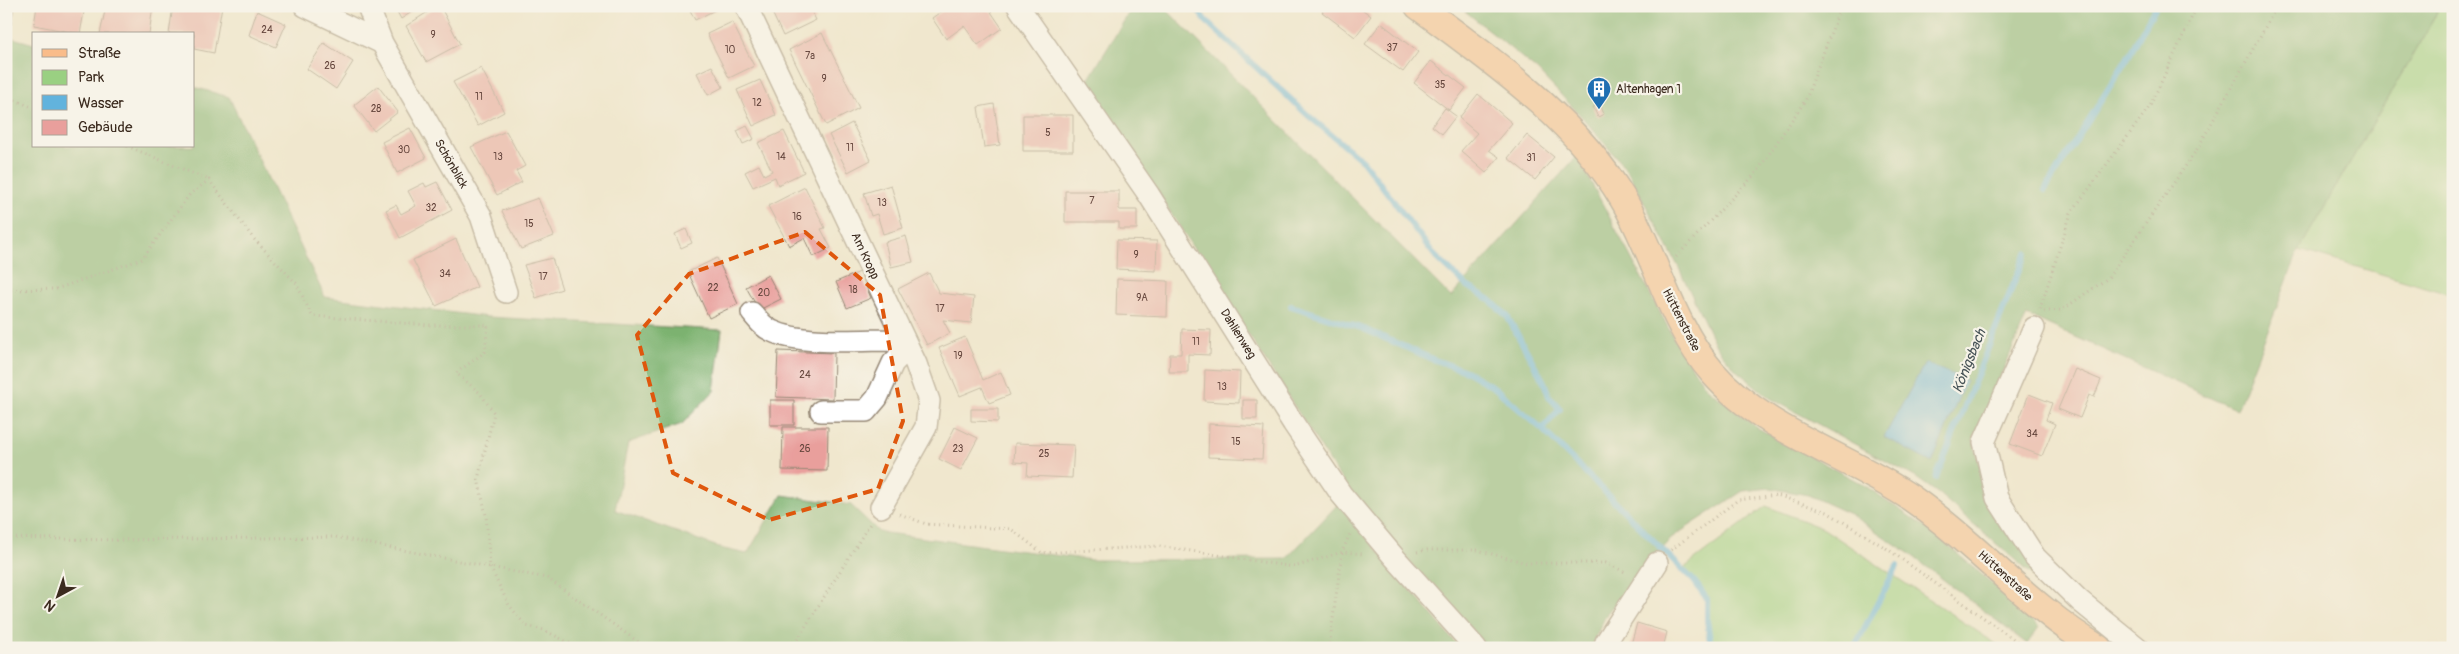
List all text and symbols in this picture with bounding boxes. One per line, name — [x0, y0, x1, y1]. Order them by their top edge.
house number: 24 — [261, 24, 273, 36]
house number: 9 — [430, 29, 436, 41]
legend — [32, 32, 195, 148]
house number: 37 — [1387, 42, 1398, 54]
text: Straße — [78, 44, 121, 63]
house number: 10 — [725, 44, 736, 56]
house number: 7a — [805, 50, 815, 62]
house number: 26 — [324, 60, 336, 72]
text: Park — [78, 68, 105, 87]
house number: 9 — [821, 73, 827, 85]
building icon: Altenhagen 1 — [1586, 76, 1612, 110]
house number: 35 — [1435, 79, 1446, 91]
place label: Altenhagen 1 — [1616, 82, 1681, 97]
house number: 11 — [475, 91, 483, 103]
text: Wasser — [78, 94, 125, 113]
house number: 12 — [752, 97, 762, 109]
house number: 28 — [371, 103, 381, 115]
text: Gebäude — [78, 118, 133, 137]
house number: 5 — [1045, 127, 1051, 139]
street label: Schönblick — [431, 137, 471, 191]
house number: 11 — [846, 142, 854, 154]
house number: 30 — [398, 144, 410, 156]
house number: 13 — [493, 151, 503, 163]
house number: 14 — [776, 151, 786, 163]
house number: 31 — [1526, 152, 1536, 164]
house number: 7 — [1089, 195, 1095, 207]
house number: 13 — [877, 197, 887, 209]
house number: 32 — [425, 202, 437, 214]
house number: 16 — [792, 211, 802, 223]
house number: 15 — [524, 218, 534, 230]
street label: Am Kropp — [848, 230, 882, 282]
house number: 9 — [1133, 249, 1139, 261]
house number: 34 — [439, 268, 451, 280]
house number: 17 — [538, 271, 548, 283]
house number: 22 — [707, 282, 719, 294]
house number: 18 — [849, 284, 857, 296]
street label: Hüttenstraße — [1659, 286, 1703, 354]
house number: 20 — [758, 287, 770, 299]
house number: 9A — [1136, 292, 1148, 304]
house number: 17 — [935, 303, 945, 315]
street label: Dahlienweg — [1217, 306, 1259, 362]
water label: Königsbach — [1949, 325, 1990, 395]
house number: 11 — [1192, 336, 1200, 348]
house number: 19 — [953, 350, 963, 362]
house number: 24 — [799, 369, 811, 381]
house number: 13 — [1217, 381, 1227, 393]
house number: 34 — [2026, 428, 2038, 440]
house number: 15 — [1231, 436, 1241, 448]
house number: 26 — [799, 443, 811, 455]
house number: 23 — [953, 443, 964, 455]
house number: 25 — [1038, 448, 1050, 460]
street label: Hüttenstraße — [1975, 548, 2035, 604]
north arrow — [32, 572, 82, 622]
text: N — [41, 596, 59, 615]

